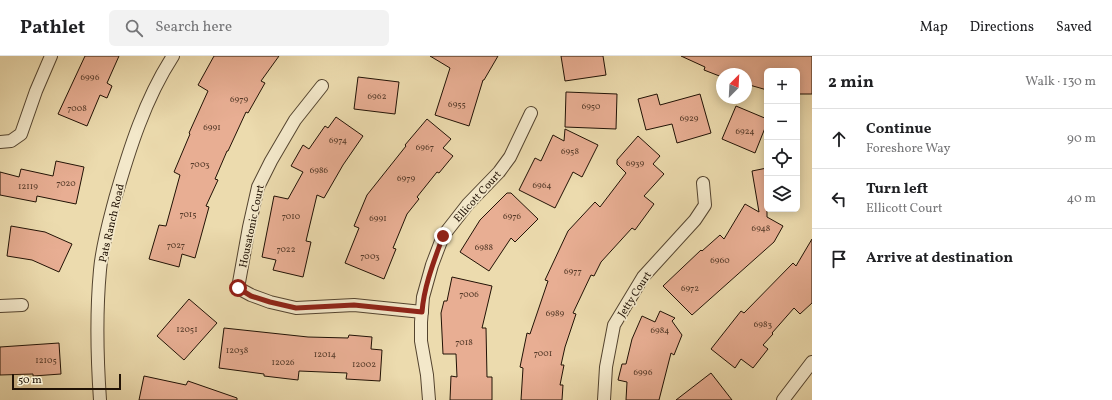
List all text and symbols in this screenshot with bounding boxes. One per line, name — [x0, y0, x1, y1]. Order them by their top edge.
search box — [109, 10, 389, 46]
text: Pathlet — [20, 15, 85, 41]
icon: search — [123, 17, 145, 39]
text: Search here — [155, 17, 232, 38]
text: Map — [920, 18, 948, 37]
text: Directions — [970, 18, 1034, 37]
text: Saved — [1056, 18, 1092, 37]
north arrow — [716, 68, 752, 104]
map controls — [764, 68, 800, 212]
button: + — [764, 68, 800, 104]
house number: 6996 — [81, 71, 100, 84]
text: 2 min — [828, 71, 874, 94]
text: Walk · 130 m — [1025, 73, 1096, 91]
house number: 6962 — [368, 90, 387, 103]
house number: 6979 — [230, 93, 248, 106]
house number: 6955 — [448, 98, 466, 111]
house number: 6950 — [582, 100, 601, 113]
house number: 7008 — [67, 102, 87, 115]
button: − — [764, 104, 800, 140]
house number: 6929 — [680, 112, 699, 125]
text: Continue — [866, 119, 931, 140]
house number: 6991 — [203, 121, 221, 134]
house number: 6924 — [735, 125, 755, 138]
icon: ahead — [828, 128, 850, 150]
text: 90 m — [1067, 130, 1096, 148]
house number: 6974 — [329, 134, 347, 147]
button: locate — [764, 140, 800, 176]
text: Foreshore Way — [866, 140, 950, 158]
house number: 6967 — [416, 141, 434, 154]
house number: 6958 — [561, 145, 579, 158]
house number: 6939 — [626, 157, 644, 170]
house number: 7003 — [190, 158, 210, 171]
house number: 6986 — [310, 164, 329, 177]
street label: Ellicott Court — [451, 168, 505, 226]
house number: 6979 — [397, 172, 415, 185]
button: layers — [764, 176, 800, 212]
house number: 7020 — [56, 177, 76, 190]
house number: 6964 — [532, 179, 552, 192]
text: Turn left — [866, 179, 928, 200]
house number: 12119 — [18, 180, 38, 193]
street label: Pats Ranch Road — [96, 183, 129, 264]
street label: Housatonic Court — [236, 183, 269, 269]
icon: left — [828, 188, 850, 210]
text: 40 m — [1067, 190, 1096, 208]
text: Ellicott Court — [866, 200, 943, 218]
house number: 7015 — [179, 208, 197, 221]
house number: 7010 — [282, 210, 301, 223]
house number: 6976 — [503, 210, 522, 223]
house number: 6991 — [369, 212, 387, 225]
house number: 6948 — [752, 222, 771, 235]
route end — [434, 227, 452, 245]
house number: 7027 — [167, 239, 185, 252]
house number: 6988 — [475, 241, 494, 254]
house number: 7022 — [276, 243, 296, 256]
icon: arrive — [828, 248, 850, 270]
text: Arrive at destination — [866, 248, 1013, 269]
house number: 7003 — [360, 250, 380, 263]
house number: 6960 — [710, 254, 730, 267]
house number: 6977 — [564, 265, 582, 278]
street label: Jetty Court — [615, 269, 656, 321]
route start — [229, 279, 247, 297]
house number: 6972 — [681, 282, 699, 295]
house number: 7006 — [459, 288, 479, 301]
house number: 6989 — [546, 307, 565, 320]
house number: 6983 — [754, 318, 773, 331]
house number: 12051 — [176, 323, 198, 336]
house number: 6984 — [651, 324, 669, 337]
house number: 7018 — [455, 336, 473, 349]
house number: 12038 — [226, 344, 249, 357]
house number: 7001 — [534, 347, 552, 360]
house number: 12014 — [314, 348, 336, 361]
house number: 12105 — [35, 354, 57, 367]
house number: 12026 — [271, 356, 295, 369]
house number: 12002 — [352, 358, 376, 371]
house number: 6996 — [634, 366, 653, 379]
scale bar — [12, 372, 121, 391]
text: 50 m — [18, 373, 42, 388]

